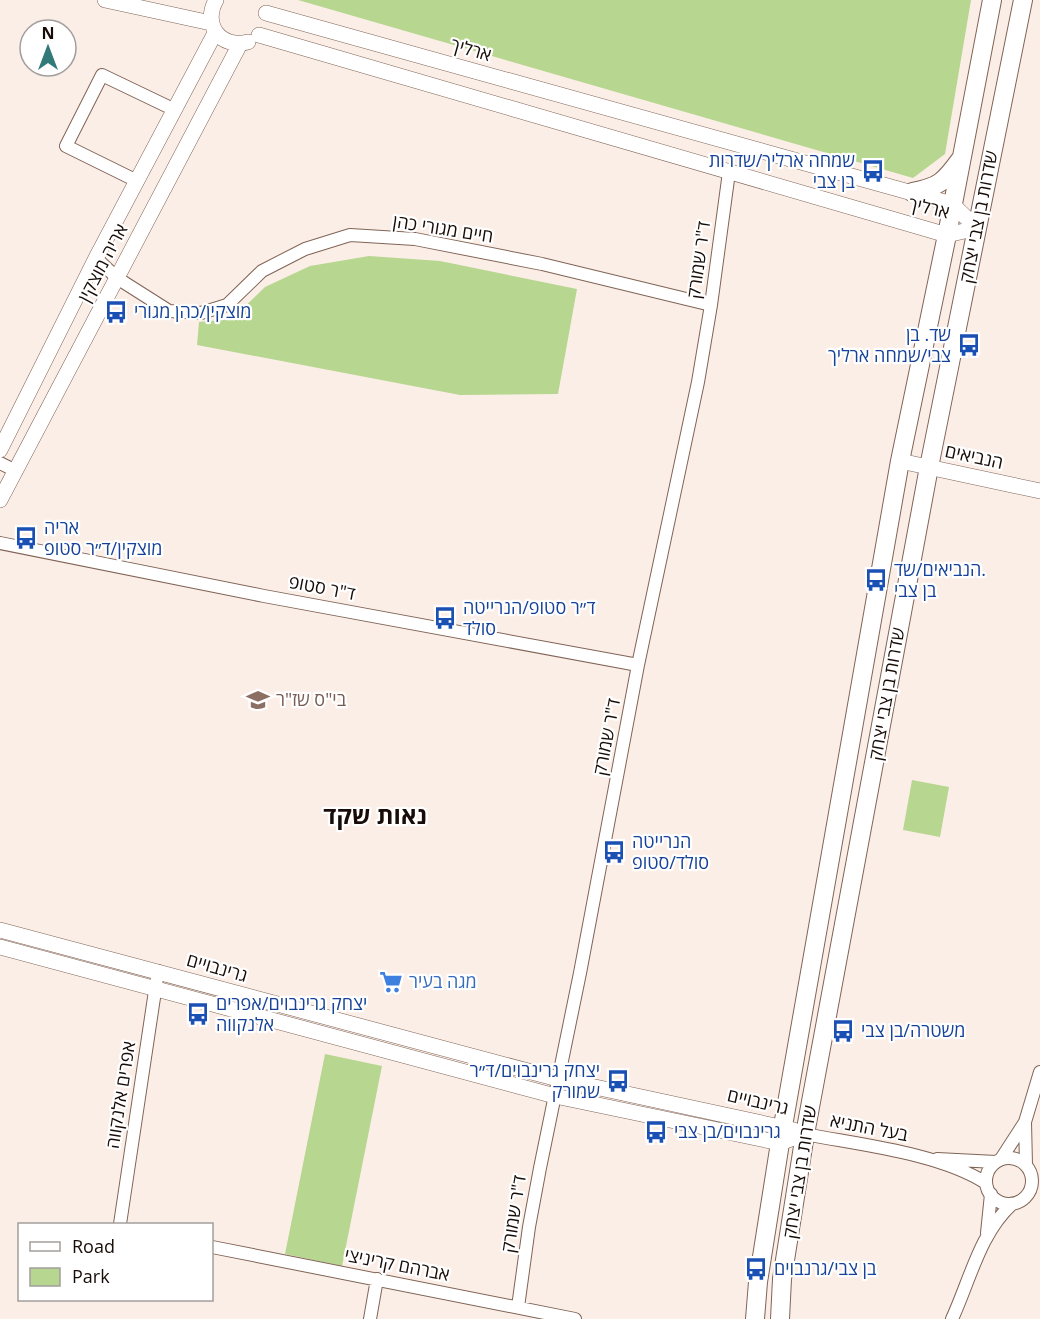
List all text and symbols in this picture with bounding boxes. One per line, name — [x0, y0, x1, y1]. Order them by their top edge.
north arrow — [18, 18, 78, 78]
text: N — [41, 22, 55, 44]
street label: ארליך — [448, 32, 495, 66]
place label: שמחה ארליך/שדרות בן צבי — [709, 148, 856, 193]
street label: שדרות בן צבי יצחק — [953, 148, 1003, 285]
bus stop icon: שמחה ארליך/שדרות בן צבי — [860, 158, 886, 184]
street label: ארליך — [906, 191, 952, 223]
street label: חיים מגורי כהן — [391, 208, 495, 248]
street label: אריה מוצקין — [72, 219, 133, 306]
street label: ד"ר שמורק — [681, 220, 715, 300]
bus stop icon: מוצקין/כהן מגורי — [103, 299, 129, 325]
place label: מוצקין/כהן מגורי — [134, 299, 251, 323]
place label: שד. בן צבי/שמחה ארליך — [828, 322, 951, 367]
bus stop icon: שד. בן צבי/שמחה ארליך — [956, 332, 982, 358]
street label: הנביאים — [943, 438, 1006, 474]
place label: אריה מוצקין/ד״ר סטופ — [44, 515, 163, 560]
bus stop icon: אריה מוצקין/ד״ר סטופ — [13, 525, 39, 551]
place label: הנביאים/שד. בן צבי — [894, 557, 986, 602]
bus stop icon: הנביאים/שד. בן צבי — [863, 567, 889, 593]
street label: ד"ר סטופ — [287, 569, 357, 605]
place label: ד״ר סטופ/הנרייטה סולד — [463, 595, 595, 640]
bus stop icon: ד״ר סטופ/הנרייטה סולד — [432, 605, 458, 631]
street label: שדרות בן צבי יצחק — [862, 625, 910, 762]
school or university icon: בי"ס שז"ר — [245, 687, 271, 713]
place label: בי"ס שז"ר — [276, 687, 347, 711]
street label: ד"ר שמורק — [587, 696, 625, 777]
district label: נאות שקד — [323, 798, 427, 831]
place label: הנרייטה סולד/סטופ — [632, 829, 709, 874]
bus stop icon: הנרייטה סולד/סטופ — [601, 839, 627, 865]
street label: גרינבויים — [184, 947, 250, 987]
supermarket icon: מגה בעיר — [378, 969, 404, 995]
place label: מגה בעיר — [409, 969, 477, 993]
place label: יצחק גרינבוים/אפרים אלנקווה — [216, 991, 367, 1036]
bus stop icon: יצחק גרינבוים/אפרים אלנקווה — [185, 1001, 211, 1027]
bus stop icon: משטרה/בן צבי — [830, 1018, 856, 1044]
place label: משטרה/בן צבי — [861, 1018, 965, 1042]
street label: אפרים אלנקווה — [100, 1039, 140, 1150]
place label: יצחק גרינבוים/ד״ר שמורק — [470, 1058, 600, 1103]
bus stop icon: יצחק גרינבוים/ד״ר שמורק — [605, 1068, 631, 1094]
street label: גרינבויים — [725, 1082, 791, 1120]
street label: שדרות בן צבי יצחק — [777, 1103, 821, 1240]
street label: בעל התניא — [828, 1108, 911, 1146]
bus stop icon: גרינבוים/בן צבי — [643, 1119, 669, 1145]
place label: גרינבוים/בן צבי — [674, 1119, 781, 1143]
street label: ד"ר שמורק — [495, 1173, 531, 1254]
legend — [18, 1223, 213, 1301]
text: Road — [72, 1234, 115, 1258]
street label: אברהם קריניצי — [343, 1242, 452, 1286]
bus stop icon: בן צבי/גרנבוים — [743, 1256, 769, 1282]
place label: בן צבי/גרנבוים — [774, 1256, 877, 1280]
text: Park — [72, 1264, 110, 1288]

